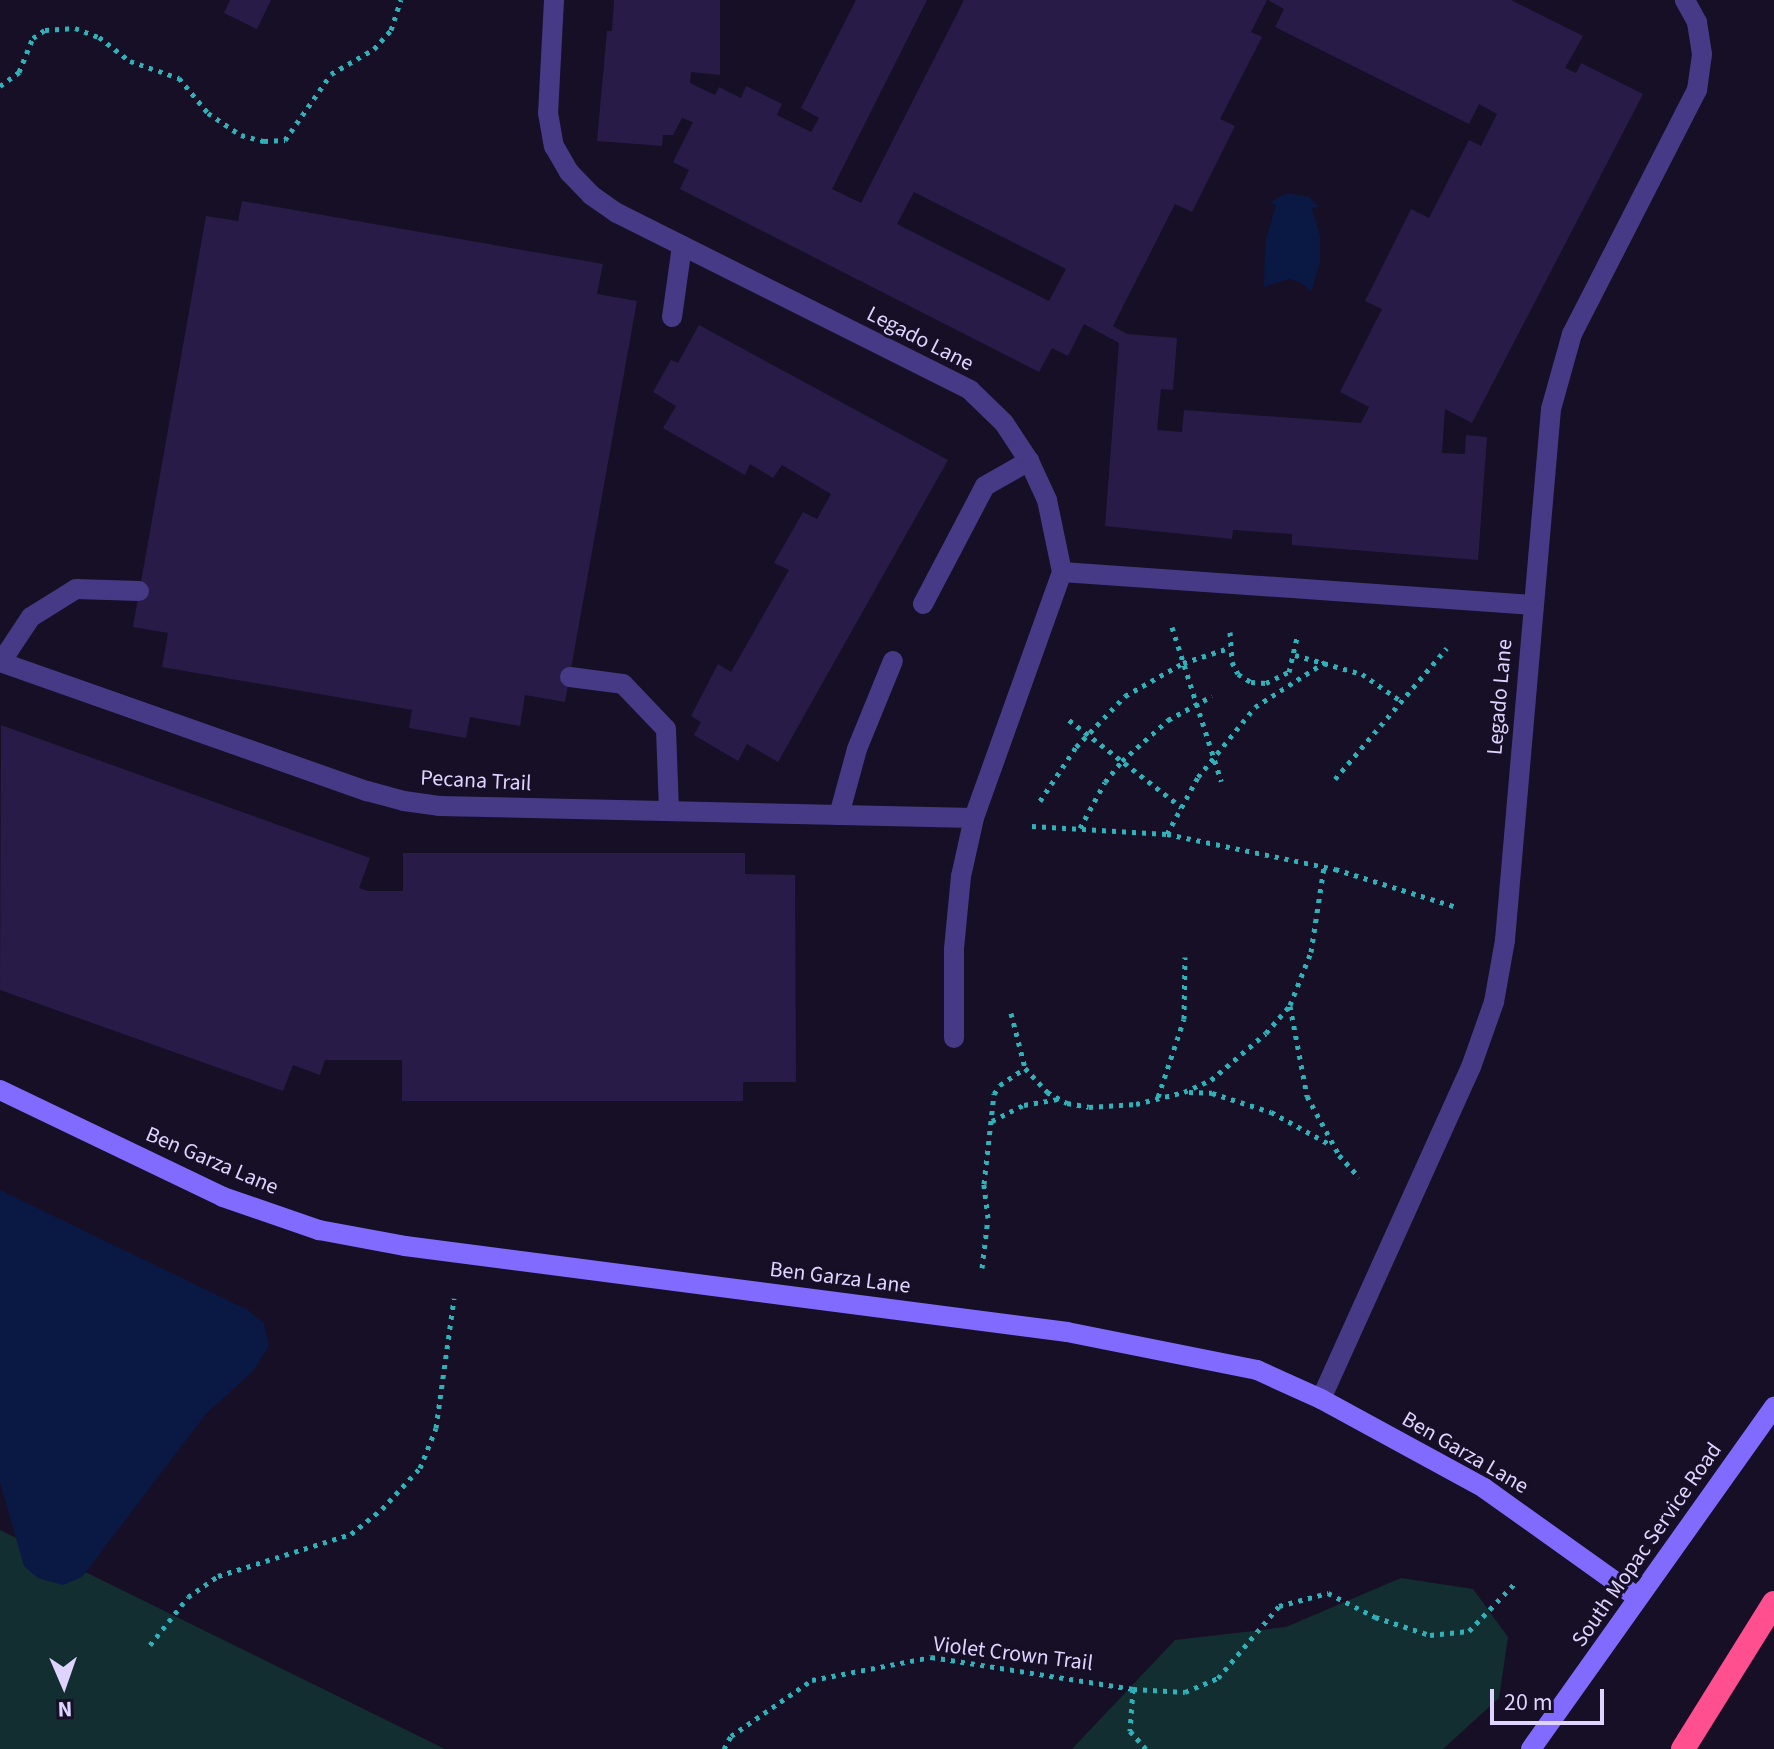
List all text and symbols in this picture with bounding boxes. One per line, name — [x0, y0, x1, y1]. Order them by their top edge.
street label: Legado Lane — [862, 301, 978, 377]
street label: Legado Lane — [1482, 638, 1518, 756]
street label: Pecana Trail — [420, 765, 532, 797]
street label: Ben Garza Lane — [142, 1121, 282, 1201]
street label: Ben Garza Lane — [768, 1256, 912, 1300]
street label: Ben Garza Lane — [1397, 1406, 1533, 1500]
street label: South Mopac Service Road — [1566, 1438, 1728, 1652]
street label: Violet Crown Trail — [932, 1631, 1094, 1677]
north arrow — [24, 1645, 104, 1725]
scale bar — [1494, 1673, 1608, 1723]
text: 20 m — [1504, 1685, 1553, 1720]
text: N — [57, 1693, 73, 1725]

